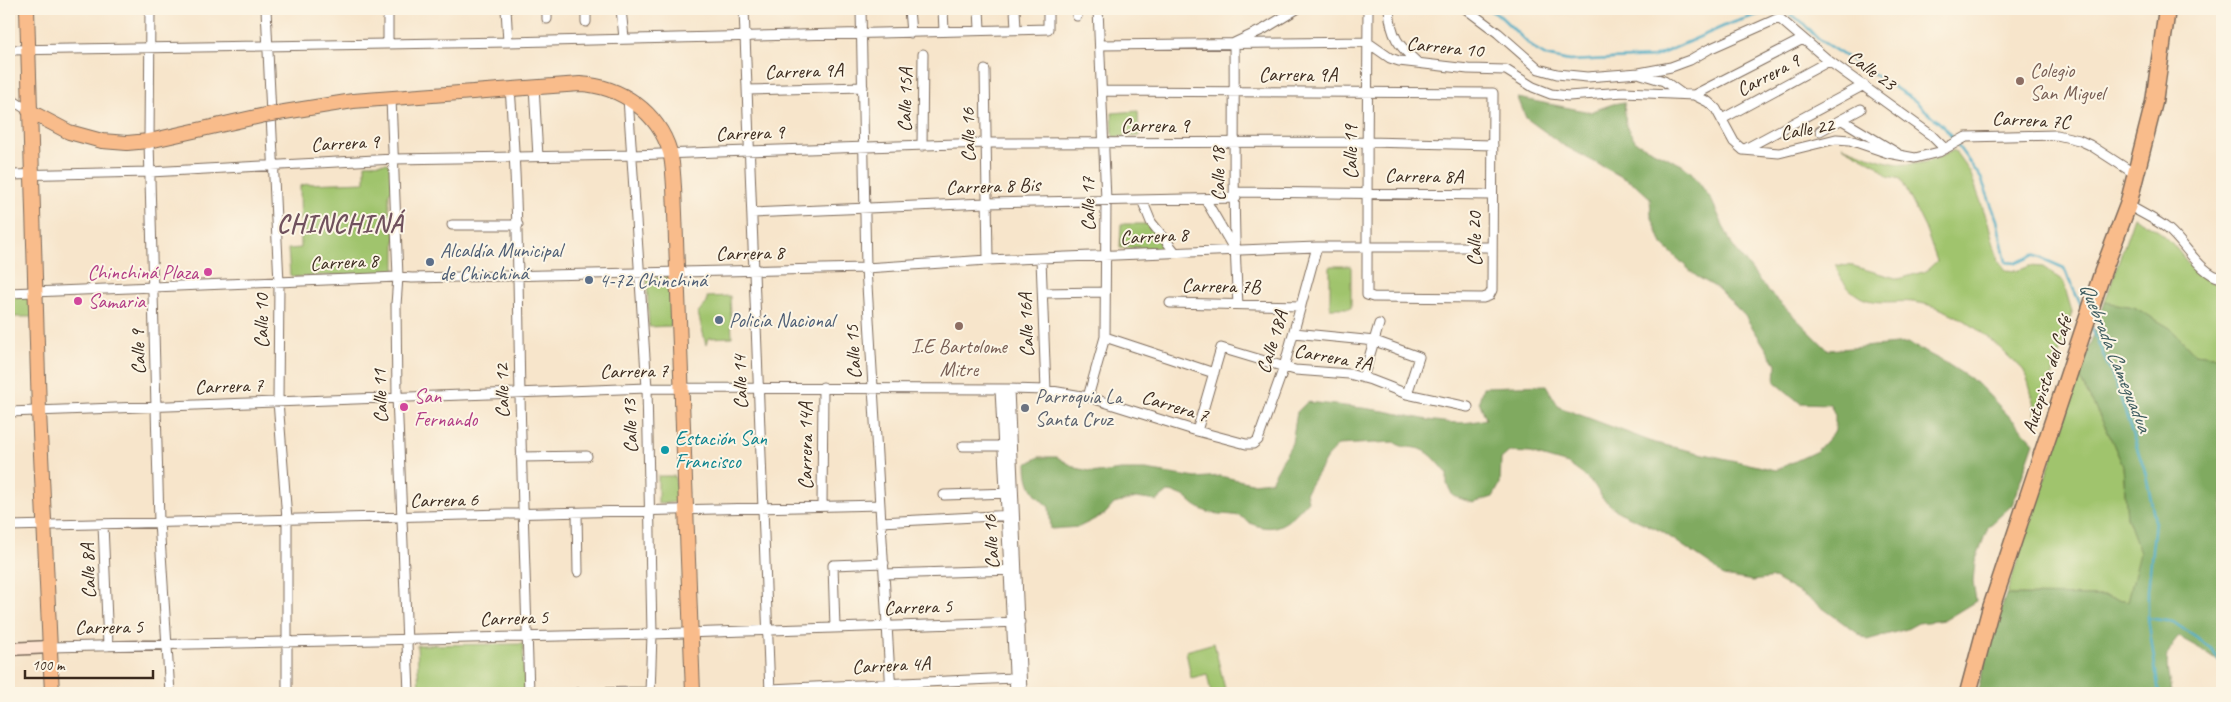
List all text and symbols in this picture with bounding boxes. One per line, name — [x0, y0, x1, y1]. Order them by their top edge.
street label: Carrera 10 — [1405, 31, 1487, 64]
street label: Calle 23 — [1843, 44, 1903, 97]
street label: Carrera 9 — [1732, 47, 1806, 102]
street label: Carrera 9A — [764, 57, 845, 85]
place label: Colegio San Miguel — [2030, 58, 2108, 106]
street label: Carrera 9A — [1259, 62, 1338, 87]
street label: Calle 15A — [892, 67, 918, 132]
marker: Colegio San Miguel — [2014, 75, 2026, 87]
street label: Carrera 7C — [1992, 105, 2073, 135]
street label: Calle 16 — [955, 107, 981, 162]
street label: Calle 22 — [1778, 112, 1838, 146]
street label: Carrera 9 — [1121, 113, 1191, 138]
street label: Carrera 9 — [715, 119, 787, 147]
street label: Calle 19 — [1338, 123, 1363, 179]
street label: Carrera 9 — [310, 129, 382, 157]
street label: Calle 18 — [1205, 145, 1231, 201]
street label: Carrera 8A — [1385, 163, 1464, 189]
street label: Carrera 8 Bis — [945, 172, 1043, 200]
street label: Calle 17 — [1075, 176, 1101, 231]
district label: CHINCHINÁ — [277, 208, 406, 240]
street label: Calle 20 — [1462, 210, 1487, 266]
street label: Carrera 8 — [1119, 222, 1191, 250]
place label: Alcaldía Municipal de Chinchiná — [440, 238, 566, 286]
street label: Carrera 8 — [716, 240, 786, 266]
street label: Carrera 8 — [309, 248, 381, 276]
marker: Alcaldía Municipal de Chinchiná — [424, 256, 436, 268]
place label: Chinchiná Plaza — [88, 260, 200, 285]
marker: Chinchiná Plaza — [202, 266, 214, 278]
place label: 4-72 Chinchiná — [599, 268, 709, 293]
street label: Carrera 7B — [1181, 273, 1262, 299]
marker: 4-72 Chinchiná — [583, 274, 595, 286]
water label: Quebrada Cameguadua — [2074, 279, 2158, 437]
place label: Samaria — [88, 289, 146, 314]
street label: Calle 16A — [1012, 291, 1040, 358]
street label: Calle 10 — [249, 292, 274, 348]
marker: Samaria — [72, 295, 84, 307]
street label: Calle 18A — [1251, 307, 1294, 376]
place label: Policía Nacional — [729, 308, 838, 333]
street label: Autopista del Café — [2016, 310, 2079, 437]
marker: Policía Nacional — [713, 314, 725, 326]
marker: I.E Bartolome Mitre — [953, 320, 965, 332]
street label: Calle 15 — [839, 323, 867, 380]
street label: Calle 9 — [125, 327, 151, 375]
place label: I.E Bartolome Mitre — [911, 334, 1008, 382]
street label: Carrera 7A — [1292, 338, 1375, 376]
street label: Calle 14 — [726, 352, 753, 410]
street label: Carrera 7 — [600, 358, 669, 384]
street label: Calle 12 — [489, 362, 515, 418]
street label: Calle 11 — [367, 367, 393, 424]
street label: Carrera 7 — [194, 372, 265, 400]
place label: San Fernando — [414, 384, 478, 432]
place label: Parroquia La Santa Cruz — [1035, 384, 1124, 432]
street label: Carrera 7 — [1139, 384, 1212, 428]
street label: Calle 13 — [616, 396, 643, 454]
marker: San Fernando — [398, 401, 410, 413]
street label: Carrera 14A — [793, 401, 818, 490]
marker: Parroquia La Santa Cruz — [1019, 402, 1031, 414]
place label: Estación San Francisco — [675, 426, 768, 474]
marker: Estación San Francisco — [659, 444, 671, 456]
street label: Carrera 6 — [410, 487, 479, 513]
street label: Calle 16 — [977, 513, 1005, 570]
street label: Calle 8A — [75, 542, 101, 599]
street label: Carrera 5 — [883, 593, 954, 621]
street label: Carrera 5 — [479, 604, 550, 632]
street label: Carrera 5 — [75, 614, 144, 640]
scale bar — [25, 647, 152, 679]
street label: Carrera 4A — [851, 650, 932, 680]
text: 100 m — [32, 656, 66, 675]

